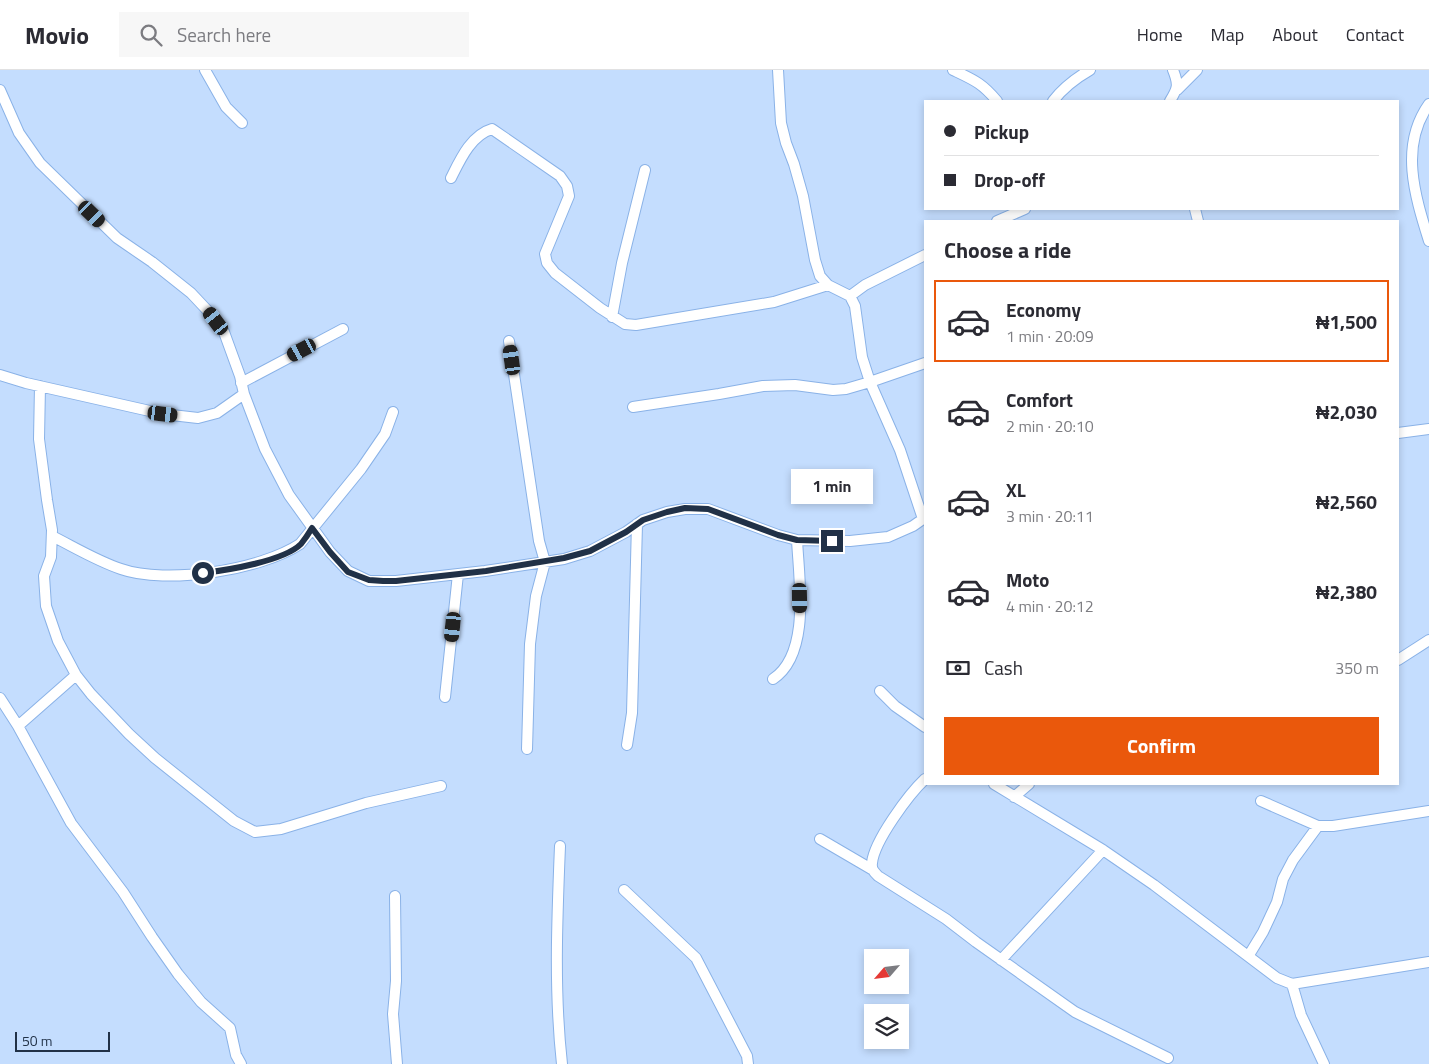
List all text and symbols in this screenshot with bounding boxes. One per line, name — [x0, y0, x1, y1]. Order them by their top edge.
search box — [119, 12, 469, 57]
text: Movio — [25, 17, 89, 53]
text: Search here — [177, 20, 271, 49]
icon: search — [137, 21, 165, 49]
text: Home — [1137, 21, 1183, 48]
text: Map — [1211, 21, 1244, 48]
text: About — [1272, 21, 1318, 48]
text: Contact — [1346, 21, 1404, 48]
text: Pickup — [974, 117, 1029, 146]
text: Drop-off — [974, 165, 1045, 194]
car — [75, 198, 108, 230]
text: Choose a ride — [944, 233, 1071, 267]
text: Economy — [1006, 295, 1081, 324]
icon: car — [946, 299, 991, 344]
car — [200, 305, 231, 337]
text: ₦1,500 — [1316, 307, 1377, 336]
text: 1 min · 20:09 — [1006, 324, 1094, 348]
car — [285, 336, 318, 364]
car — [502, 344, 521, 376]
text: Comfort — [1006, 385, 1073, 414]
icon: car — [946, 389, 991, 434]
text: ₦2,030 — [1316, 397, 1377, 426]
car — [147, 405, 178, 423]
text: 2 min · 20:10 — [1006, 414, 1094, 438]
callout: 1 min — [791, 468, 873, 504]
text: 1 min — [813, 474, 851, 498]
text: XL — [1006, 475, 1026, 504]
icon: car — [946, 479, 991, 524]
text: ₦2,560 — [1316, 487, 1377, 516]
text: 3 min · 20:11 — [1006, 504, 1094, 528]
route end — [821, 530, 843, 552]
route start — [192, 562, 214, 584]
text: Moto — [1006, 565, 1049, 594]
icon: car — [946, 569, 991, 614]
text: ₦2,380 — [1316, 577, 1377, 606]
car — [792, 583, 807, 613]
text: 4 min · 20:12 — [1006, 594, 1094, 618]
car — [443, 611, 462, 643]
text: Cash — [984, 653, 1023, 682]
icon: cash — [944, 654, 972, 682]
text: 350 m — [1335, 656, 1379, 680]
button: Confirm — [944, 717, 1379, 775]
north arrow — [864, 949, 909, 994]
map controls — [864, 949, 909, 1049]
button: layers — [864, 1004, 909, 1049]
scale bar — [15, 1029, 110, 1052]
text: 50 m — [22, 1030, 52, 1051]

